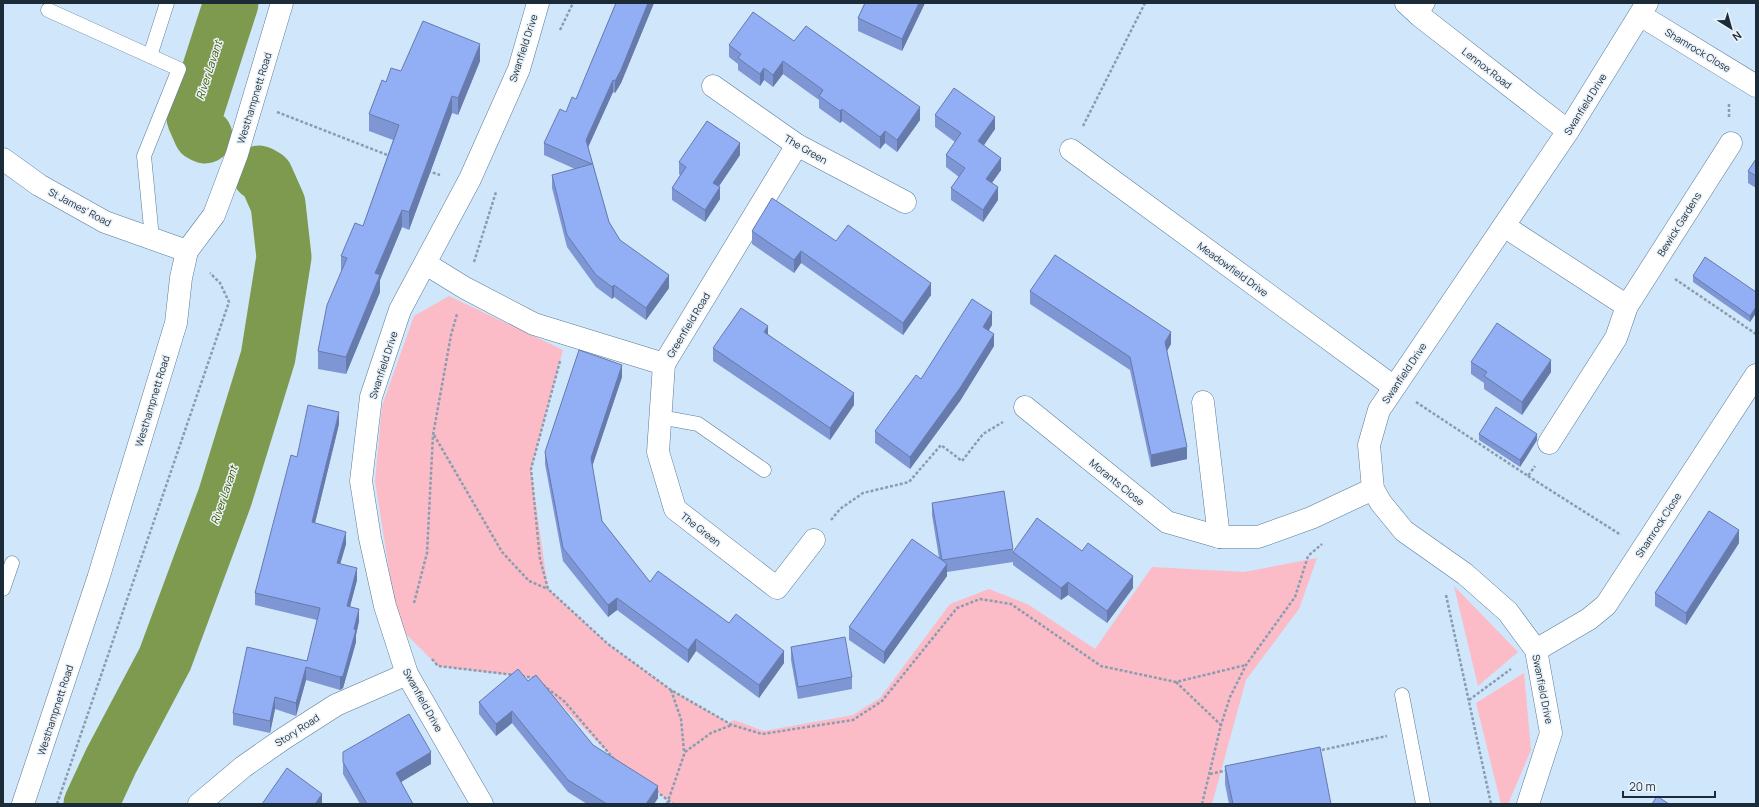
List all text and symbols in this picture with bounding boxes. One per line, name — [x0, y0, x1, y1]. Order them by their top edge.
north arrow — [1711, 8, 1751, 48]
street label: Swanfield Drive — [505, 12, 541, 84]
street label: Shamrock Close — [1662, 25, 1734, 75]
text: N — [1730, 28, 1745, 45]
water label: River Lavant — [192, 37, 226, 101]
street label: Lennox Road — [1459, 44, 1515, 92]
street label: Westhampnett Road — [233, 51, 275, 145]
street label: Swanfield Drive — [1560, 70, 1610, 138]
street label: The Green — [782, 131, 830, 167]
street label: St James' Road — [46, 184, 114, 230]
street label: Bewick Gardens — [1654, 189, 1704, 259]
street label: Meadowfield Drive — [1195, 238, 1271, 300]
street label: Greenfield Road — [663, 290, 713, 360]
street label: Swanfield Drive — [365, 329, 401, 401]
street label: Swanfield Drive — [1378, 340, 1430, 406]
street label: Westhampnett Road — [131, 354, 173, 448]
street label: Morants Close — [1087, 455, 1148, 509]
water label: River Lavant — [206, 462, 241, 526]
street label: Shamrock Close — [1632, 490, 1684, 560]
street label: The Green — [678, 509, 724, 549]
street label: Swanfield Drive — [1529, 653, 1557, 725]
street label: Westhampnett Road — [34, 663, 76, 757]
street label: Swanfield Drive — [400, 666, 446, 734]
street label: Story Road — [272, 710, 322, 750]
scale bar — [1623, 773, 1715, 799]
text: 20 m — [1629, 778, 1656, 795]

